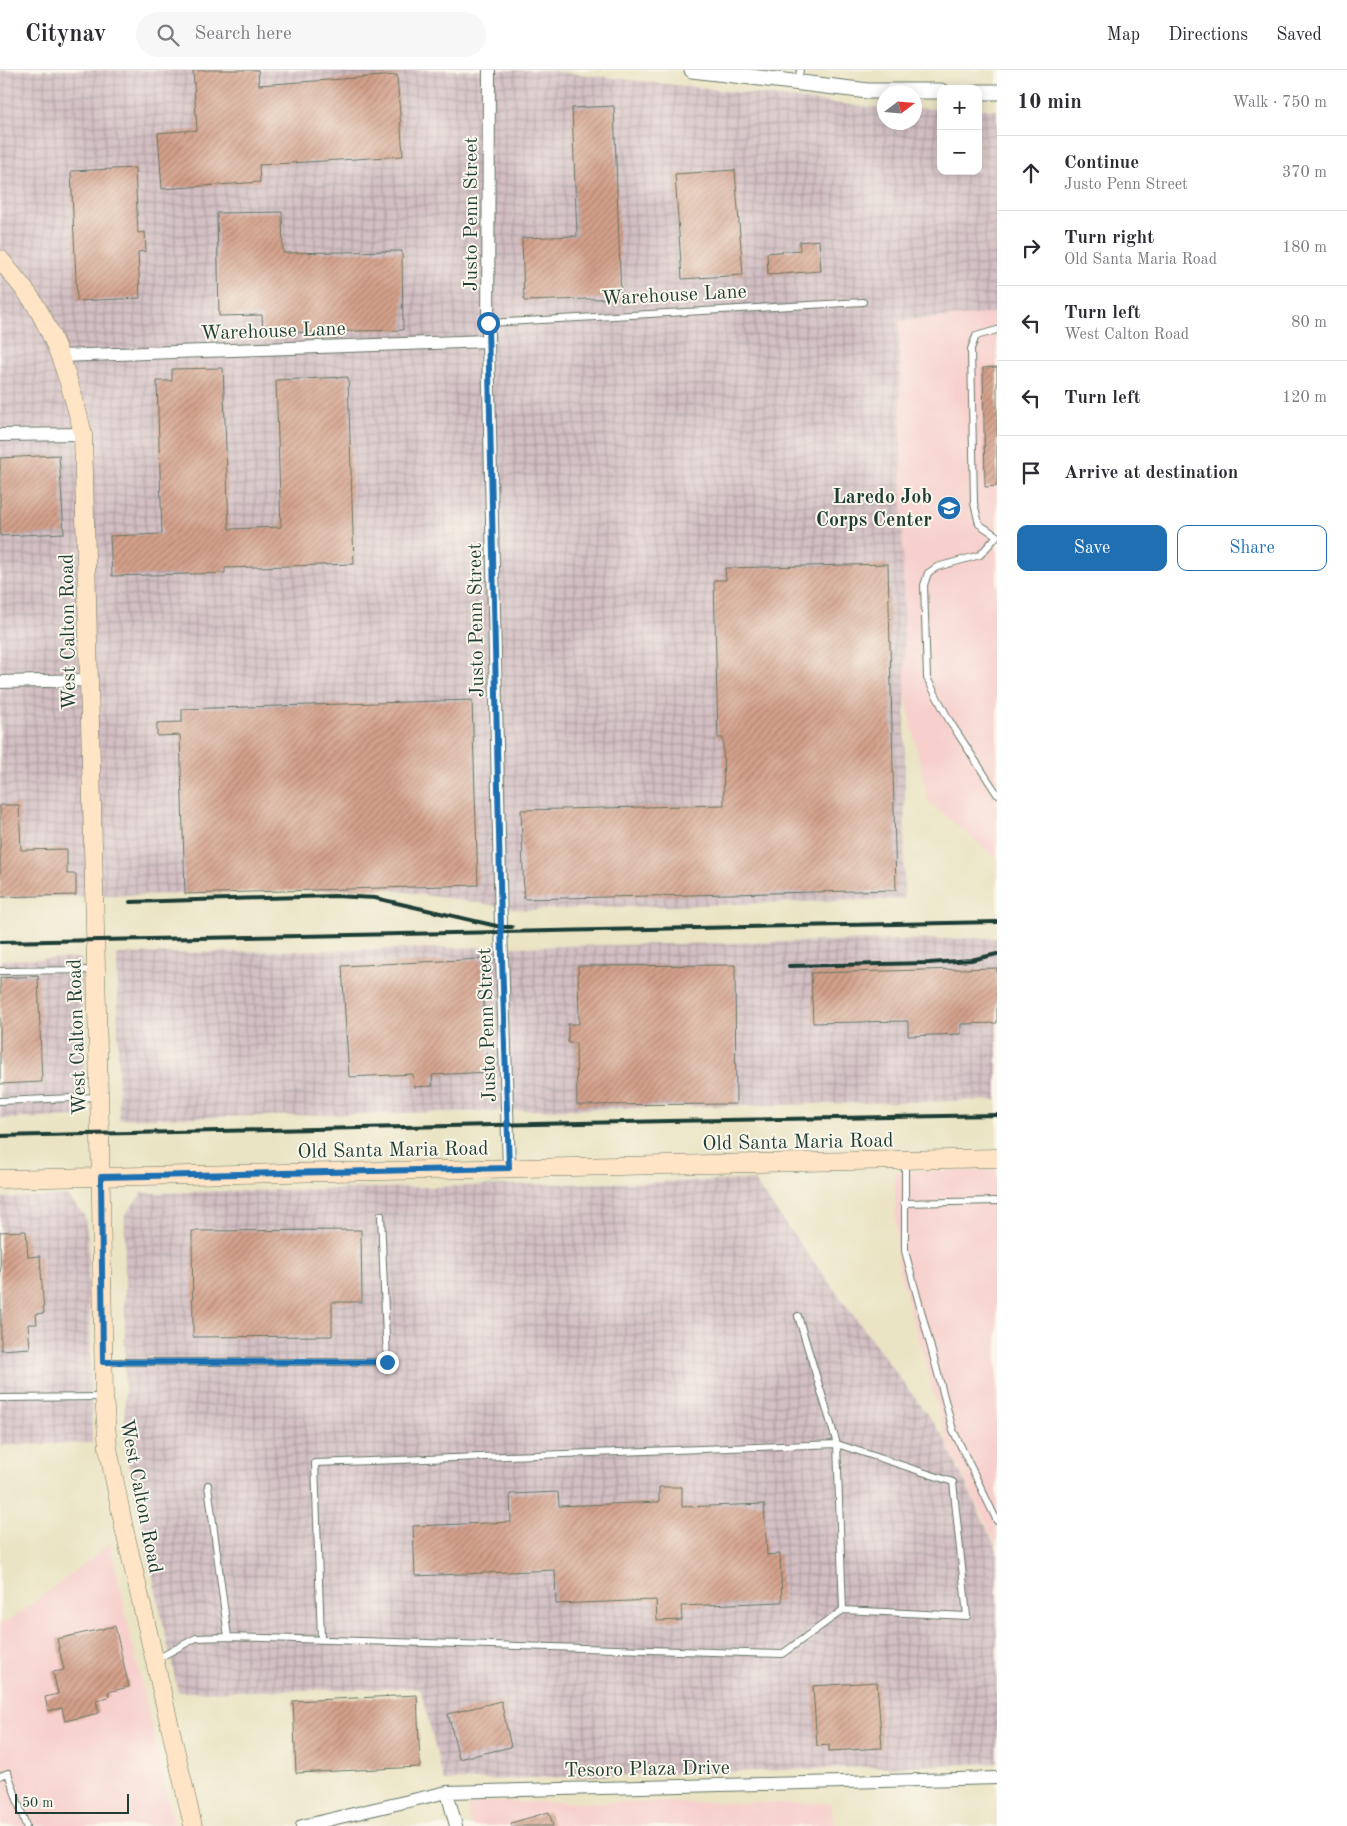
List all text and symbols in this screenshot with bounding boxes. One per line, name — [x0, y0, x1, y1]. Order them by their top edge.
search box — [136, 12, 486, 57]
icon: search — [154, 21, 182, 49]
text: Citynav — [25, 23, 106, 47]
text: Search here — [194, 25, 292, 44]
text: Map — [1107, 26, 1140, 44]
text: Directions — [1168, 26, 1248, 44]
text: Saved — [1276, 26, 1322, 44]
north arrow — [877, 85, 922, 130]
map controls — [937, 85, 982, 175]
button: + — [937, 85, 982, 130]
text: 10 min — [1017, 92, 1082, 113]
text: Walk · 750 m — [1232, 95, 1327, 111]
button: − — [937, 130, 982, 175]
street label: Justo Penn Street — [462, 137, 482, 291]
text: Continue — [1064, 154, 1139, 173]
icon: ahead — [1017, 159, 1045, 187]
text: 370 m — [1282, 165, 1327, 181]
text: Justo Penn Street — [1064, 177, 1188, 193]
text: Turn right — [1064, 229, 1154, 248]
icon: right — [1017, 234, 1045, 262]
text: 180 m — [1282, 240, 1327, 256]
text: Old Santa Maria Road — [1064, 252, 1217, 268]
street label: Warehouse Lane — [601, 282, 747, 310]
text: Turn left — [1064, 304, 1141, 323]
icon: left — [1017, 309, 1045, 337]
route start — [477, 312, 500, 335]
text: 80 m — [1291, 315, 1327, 331]
street label: Warehouse Lane — [200, 319, 346, 345]
text: West Calton Road — [1064, 327, 1189, 343]
icon: left — [1017, 384, 1045, 412]
text: Turn left — [1064, 389, 1141, 408]
text: 120 m — [1282, 390, 1327, 406]
icon: arrive — [1017, 459, 1045, 487]
text: Arrive at destination — [1064, 464, 1238, 483]
place label: Laredo Job Corps Center — [816, 488, 932, 531]
school or university icon: Laredo Job Corps Center — [936, 495, 962, 521]
button: Save — [1017, 525, 1167, 571]
button: Share — [1177, 525, 1327, 571]
street label: Justo Penn Street — [466, 542, 488, 697]
street label: West Calton Road — [58, 554, 80, 710]
street label: Justo Penn Street — [475, 947, 501, 1103]
street label: West Calton Road — [65, 958, 91, 1115]
street label: Old Santa Maria Road — [702, 1131, 894, 1155]
street label: Old Santa Maria Road — [297, 1139, 489, 1163]
route end — [376, 1351, 399, 1374]
street label: West Calton Road — [115, 1418, 165, 1575]
street label: Tesoro Plaza Drive — [564, 1759, 730, 1781]
scale bar — [15, 1791, 129, 1814]
text: 50 m — [22, 1796, 53, 1810]

